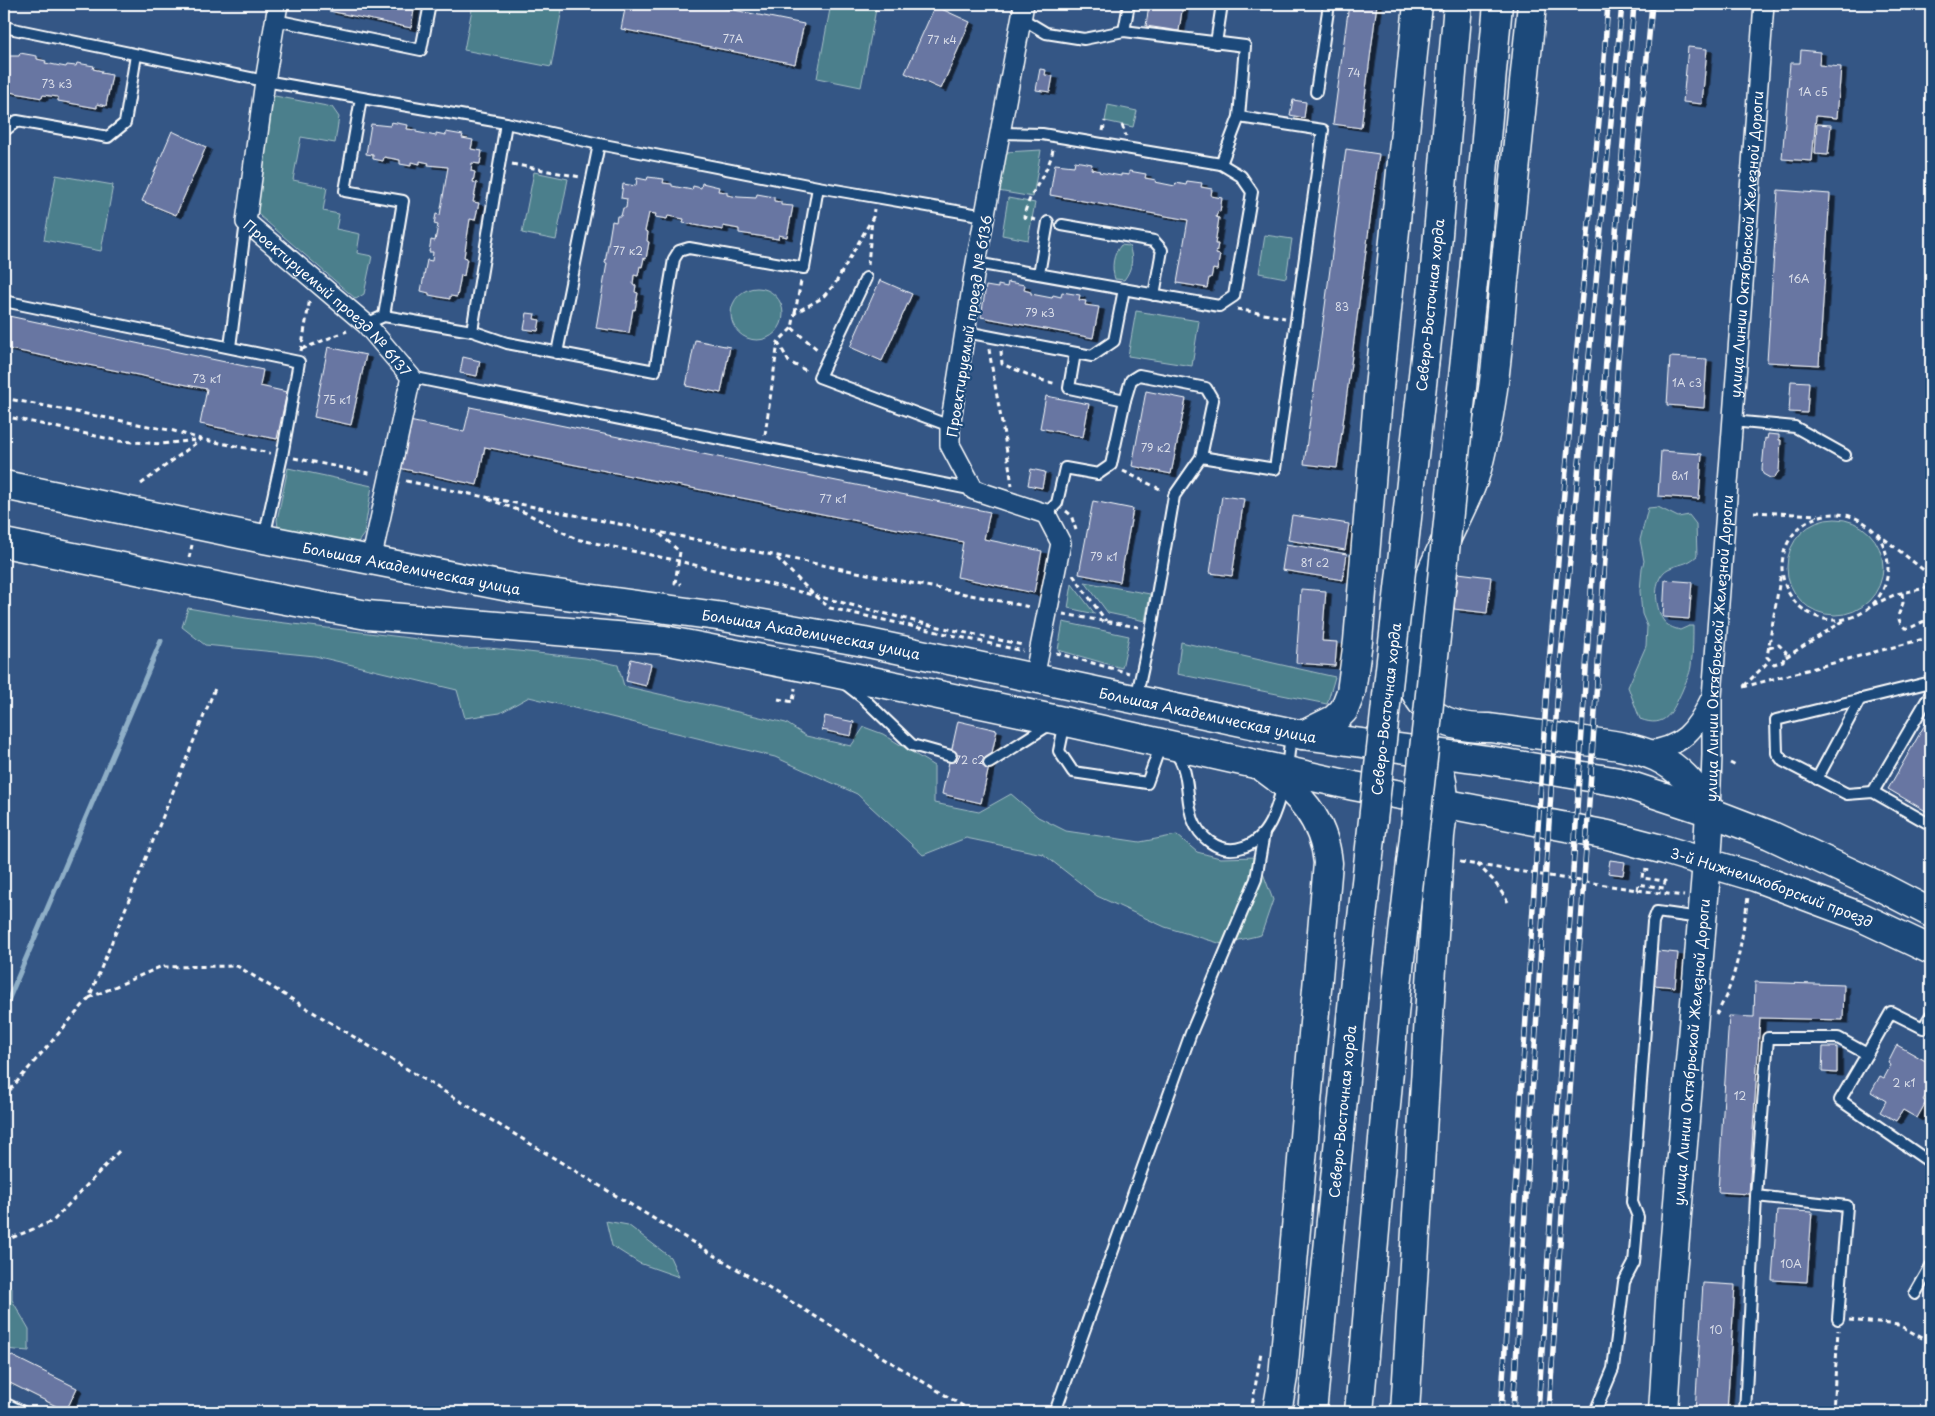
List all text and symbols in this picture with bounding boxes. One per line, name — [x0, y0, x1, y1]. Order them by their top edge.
house number: 77А — [723, 30, 744, 47]
house number: 77 к4 — [927, 31, 957, 48]
house number: 74 — [1347, 64, 1361, 81]
house number: 73 к3 — [42, 75, 72, 92]
house number: 1А с5 — [1798, 83, 1828, 100]
street label: улица Линии Октябрьской Железной Дороги — [1724, 90, 1768, 398]
street label: Проектируемый проезд № 6136 — [941, 213, 997, 438]
street label: Проектируемый проезд № 6137 — [239, 214, 416, 381]
street label: Северо-Восточная хорда — [1411, 217, 1450, 392]
house number: 77 к2 — [613, 242, 643, 259]
house number: 16А — [1788, 270, 1810, 287]
house number: 83 — [1335, 298, 1349, 315]
house number: 79 к3 — [1025, 304, 1055, 321]
house number: 73 к1 — [193, 370, 221, 387]
house number: 1А с3 — [1672, 374, 1702, 391]
house number: 75 к1 — [323, 391, 351, 408]
house number: 79 к2 — [1141, 439, 1171, 456]
house number: вл1 — [1671, 467, 1689, 484]
house number: 77 к1 — [819, 490, 847, 507]
street label: улица Линии Октябрьской Железной Дороги — [1700, 494, 1738, 802]
street label: Большая Академическая улица — [301, 536, 522, 599]
house number: 79 к1 — [1090, 548, 1118, 565]
house number: 81 с2 — [1301, 554, 1330, 571]
street label: Большая Академическая улица — [701, 604, 922, 664]
street label: Северо-Восточная хорда — [1365, 621, 1406, 796]
street label: Большая Академическая улица — [1097, 682, 1318, 747]
house number: 72 c2 — [955, 751, 985, 768]
street label: 3-й Нижнелихоборский проезд — [1668, 842, 1877, 932]
street label: улица Линии Октябрьской Железной Дороги — [1667, 898, 1714, 1206]
street label: Северо-Восточная хорда — [1323, 1024, 1361, 1199]
house number: 2 к1 — [1893, 1074, 1915, 1091]
house number: 12 — [1734, 1087, 1747, 1104]
house number: 10А — [1780, 1255, 1802, 1272]
house number: 10 — [1710, 1321, 1722, 1338]

